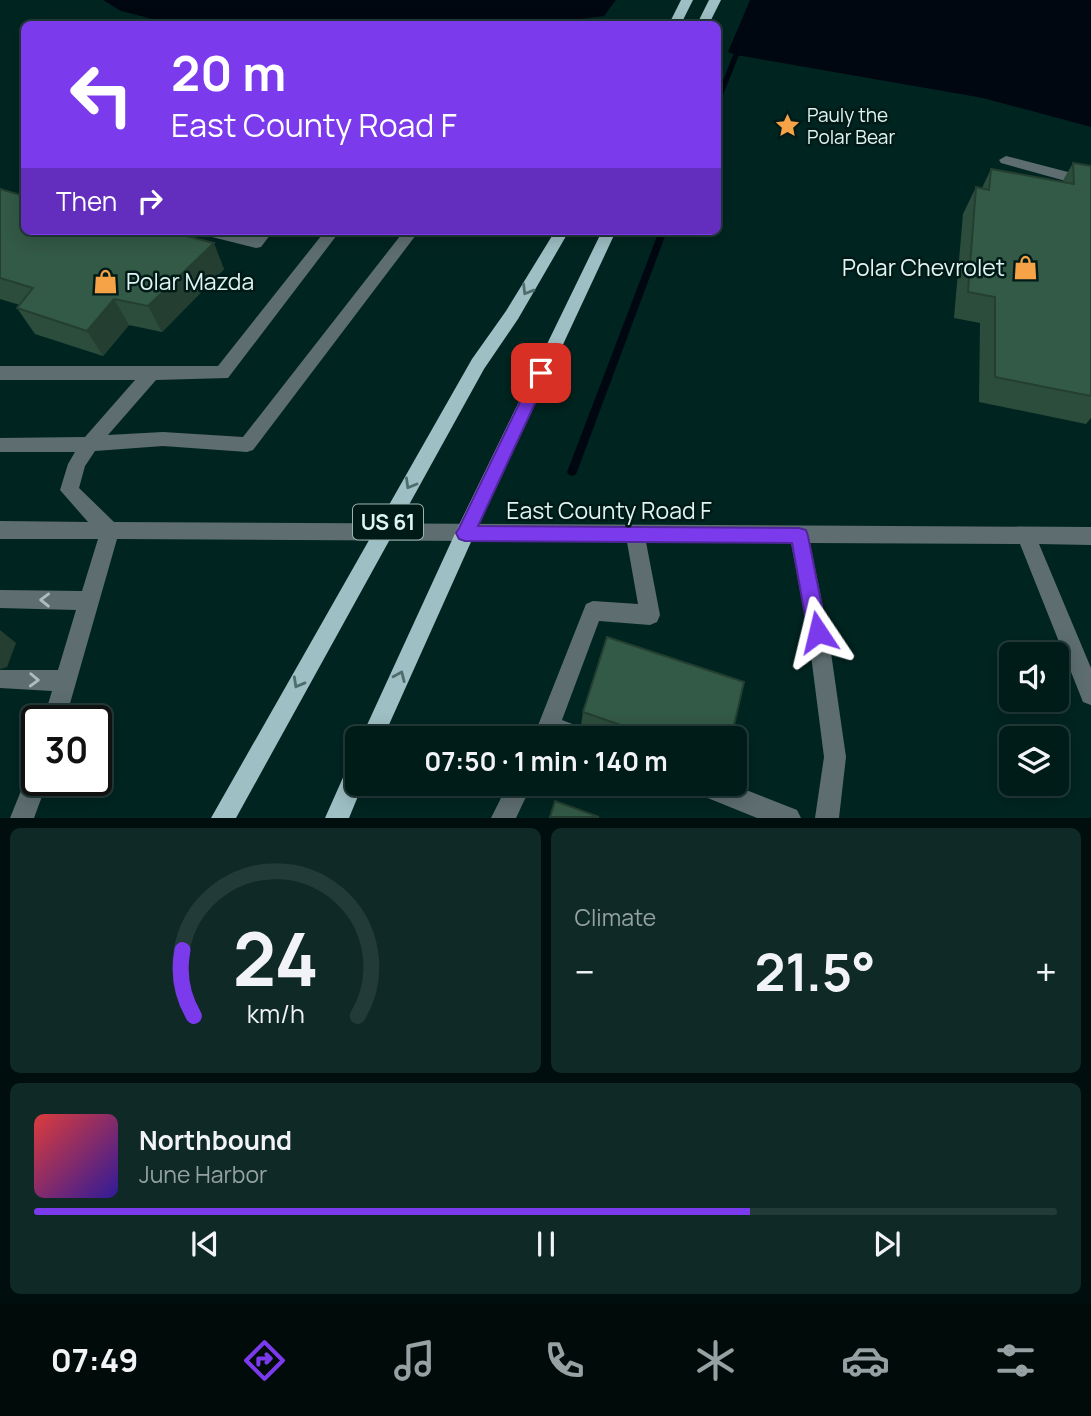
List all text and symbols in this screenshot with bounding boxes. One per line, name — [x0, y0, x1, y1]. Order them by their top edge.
text: 20 m — [171, 39, 286, 106]
icon: left — [56, 49, 147, 140]
place label: Pauly the Polar Bear — [807, 102, 895, 150]
text: East County Road F — [171, 103, 457, 147]
place icon: Pauly the Polar Bear — [773, 112, 801, 140]
icon: right — [131, 182, 169, 220]
text: Then — [56, 183, 117, 219]
place label: Polar Chevrolet — [842, 251, 1005, 283]
shop icon: Polar Chevrolet — [1011, 253, 1039, 281]
place label: Polar Mazda — [126, 265, 254, 297]
shop icon: Polar Mazda — [92, 267, 120, 295]
one-way arrow — [522, 282, 535, 295]
pin — [511, 343, 571, 403]
icon: arrive — [522, 354, 560, 392]
one-way arrow — [405, 477, 418, 490]
street label: East County Road F — [506, 494, 712, 526]
road number: US 61 — [353, 504, 423, 540]
one-way arrow — [39, 592, 49, 608]
position arrow — [781, 595, 855, 669]
map controls — [999, 642, 1069, 796]
button: sound — [999, 642, 1069, 712]
one-way arrow — [392, 671, 406, 683]
one-way arrow — [29, 672, 40, 688]
one-way arrow — [293, 675, 306, 688]
speed limit sign: 30 — [21, 705, 112, 796]
button: layers — [999, 726, 1069, 796]
text: 07:50 · 1 min · 140 m — [424, 743, 668, 779]
text: Climate — [575, 901, 656, 933]
text: 24 — [232, 909, 318, 1009]
text: 21.5° — [754, 936, 876, 1007]
text: − — [575, 945, 595, 997]
text: + — [1035, 945, 1057, 997]
text: km/h — [246, 996, 304, 1031]
text: Northbound — [139, 1122, 292, 1158]
text: June Harbor — [139, 1158, 267, 1190]
icon: previous — [186, 1225, 224, 1263]
icon: pause — [527, 1225, 565, 1263]
icon: next — [868, 1225, 906, 1263]
icon: directions — [240, 1336, 289, 1385]
icon: music — [390, 1336, 439, 1385]
icon: phone — [540, 1336, 589, 1385]
icon: climate — [691, 1336, 740, 1385]
icon: car — [841, 1336, 890, 1385]
icon: filters — [991, 1336, 1040, 1385]
text: 07:49 — [51, 1338, 138, 1382]

